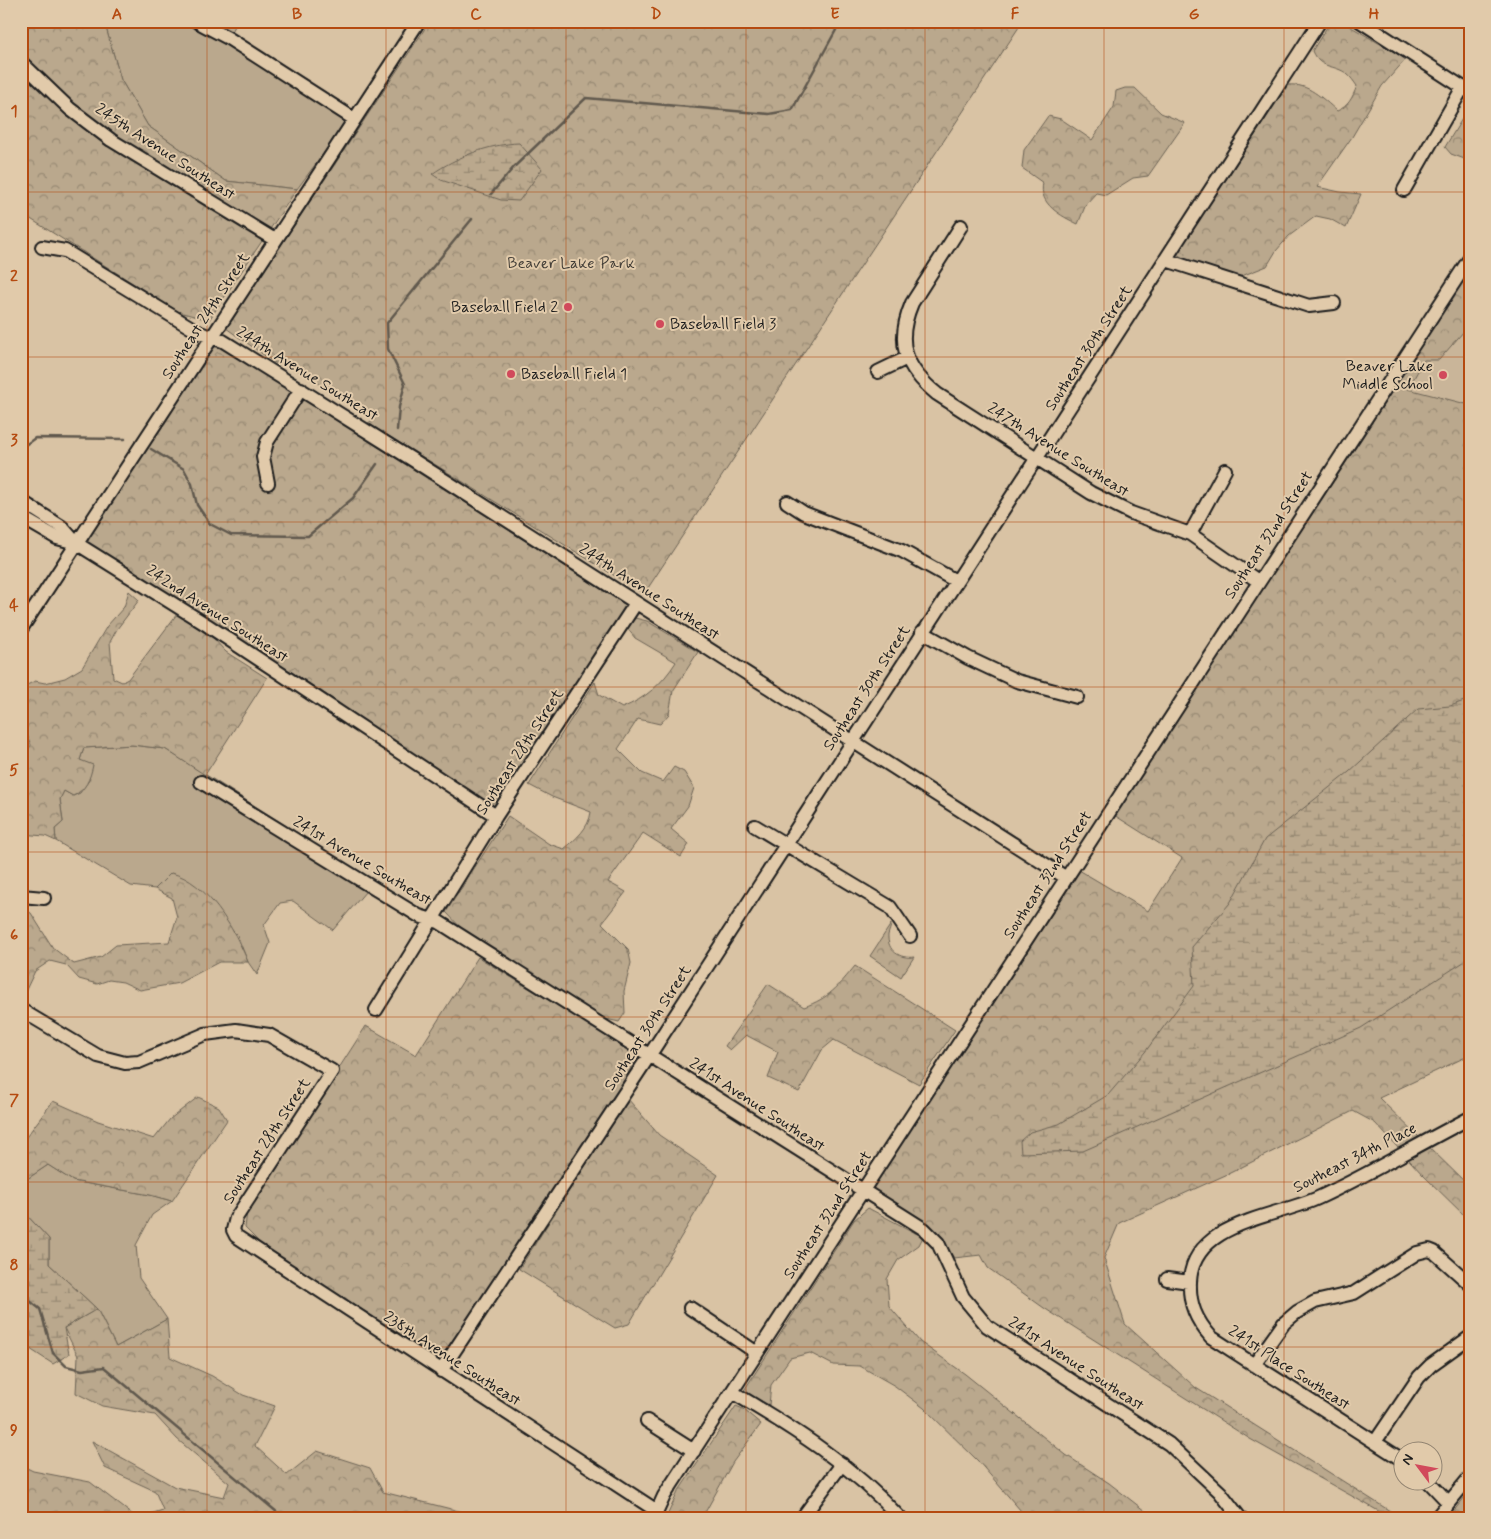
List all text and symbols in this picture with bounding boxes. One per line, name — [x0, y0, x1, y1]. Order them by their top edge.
text: A — [112, 4, 122, 25]
text: B — [292, 4, 302, 25]
text: C — [470, 4, 482, 25]
text: D — [650, 4, 662, 25]
text: E — [830, 4, 840, 25]
text: F — [1011, 4, 1020, 25]
text: G — [1189, 4, 1200, 25]
text: H — [1369, 4, 1380, 25]
street label: 245th Avenue Southeast — [91, 99, 239, 205]
text: 1 — [10, 101, 18, 122]
street label: Southeast 24th Street — [157, 248, 255, 383]
park label: Beaver Lake Park — [507, 253, 635, 274]
text: 2 — [10, 266, 18, 287]
street label: Southeast 30th Street — [1040, 281, 1138, 415]
place label: Baseball Field 2 — [451, 297, 558, 318]
marker: Baseball Field 2 — [562, 301, 574, 313]
place label: Baseball Field 3 — [670, 314, 776, 335]
marker: Baseball Field 3 — [654, 318, 666, 330]
street label: 244th Avenue Southeast — [232, 322, 382, 426]
place label: Beaver Lake Middle School — [1342, 356, 1433, 395]
place label: Baseball Field 1 — [521, 364, 627, 385]
marker: Baseball Field 1 — [505, 368, 517, 380]
marker: Beaver Lake Middle School — [1437, 369, 1449, 381]
street label: 247th Avenue Southeast — [983, 398, 1133, 502]
text: 3 — [10, 430, 18, 451]
street label: Southeast 32nd Street — [1220, 467, 1319, 603]
street label: 244th Avenue Southeast — [575, 539, 723, 645]
street label: 242nd Avenue Southeast — [142, 560, 292, 668]
text: 4 — [9, 595, 19, 616]
street label: Southeast 30th Street — [818, 621, 916, 755]
street label: Southeast 28th Street — [471, 685, 569, 819]
text: 5 — [9, 760, 19, 781]
street label: Southeast 32nd Street — [999, 807, 1098, 943]
street label: 241st Avenue Southeast — [289, 811, 435, 911]
text: 6 — [10, 925, 18, 946]
street label: Southeast 30th Street — [599, 961, 697, 1095]
street label: 241st Avenue Southeast — [685, 1053, 829, 1157]
street label: Southeast 28th Street — [218, 1074, 316, 1208]
text: 7 — [9, 1090, 19, 1111]
street label: Southeast 34th Place — [1290, 1118, 1420, 1198]
street label: Southeast 32nd Street — [779, 1147, 878, 1283]
text: 8 — [9, 1255, 19, 1276]
street label: 238th Avenue Southeast — [379, 1307, 525, 1411]
street label: 241st Avenue Southeast — [1004, 1312, 1148, 1416]
street label: 241st Place Southeast — [1224, 1321, 1354, 1415]
text: 9 — [10, 1420, 18, 1441]
north arrow — [1394, 1442, 1444, 1492]
text: N — [1398, 1451, 1418, 1468]

